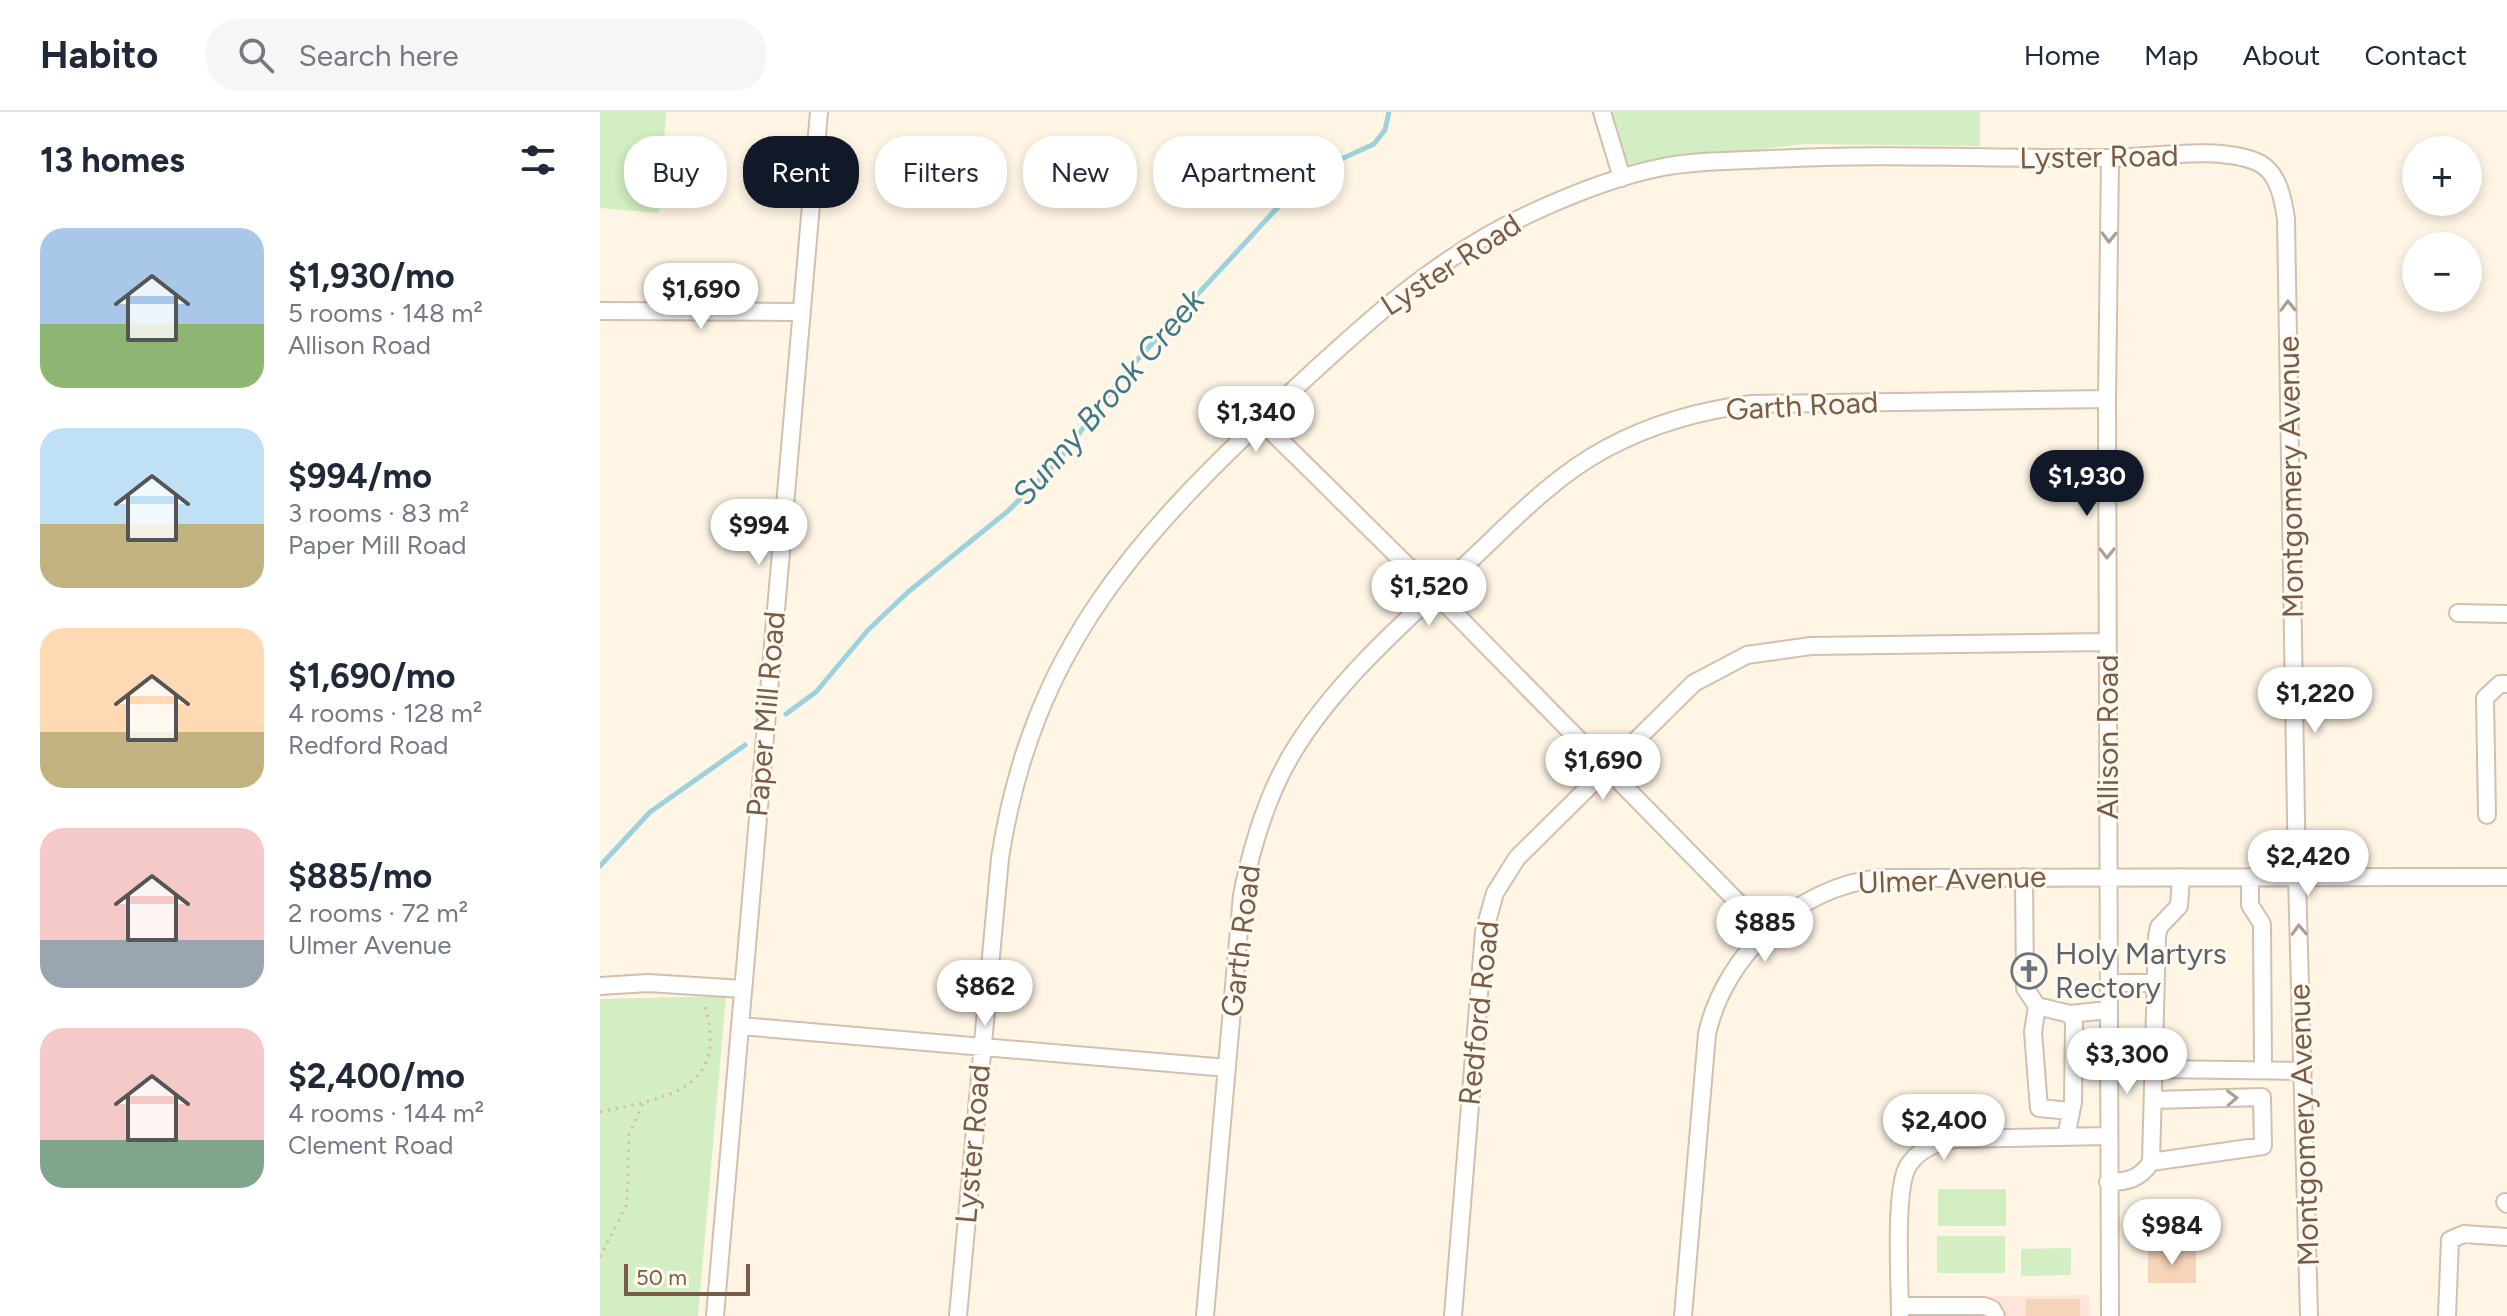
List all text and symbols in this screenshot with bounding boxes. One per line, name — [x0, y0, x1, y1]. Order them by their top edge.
search box — [206, 19, 766, 91]
text: Habito — [40, 32, 158, 78]
icon: search — [234, 33, 278, 77]
text: Search here — [298, 37, 459, 74]
text: Home — [2024, 38, 2100, 72]
text: Map — [2144, 38, 2199, 72]
text: About — [2243, 38, 2320, 72]
text: Contact — [2364, 38, 2467, 72]
chip: Buy — [624, 136, 727, 208]
chip: Rent — [743, 136, 859, 208]
chip: Filters — [875, 136, 1007, 208]
chip: New — [1023, 136, 1137, 208]
chip: Apartment — [1153, 136, 1344, 208]
map controls — [2402, 136, 2482, 312]
button: + — [2402, 136, 2482, 216]
street label: Lyster Road — [2019, 137, 2179, 176]
icon: filters — [516, 138, 560, 182]
text: 13 homes — [40, 140, 185, 181]
street label: Lyster Road — [1374, 206, 1528, 324]
one-way arrow — [2100, 231, 2118, 244]
button: − — [2402, 232, 2482, 312]
text: $1,930/mo — [288, 256, 455, 297]
icon: home — [104, 260, 200, 356]
pin: $1,690 — [636, 263, 766, 331]
text: $1,690 — [661, 273, 741, 305]
water label: Sunny Brook Creek — [1004, 280, 1213, 513]
text: 5 rooms · 148 m² — [288, 297, 483, 329]
one-way arrow — [2279, 299, 2297, 312]
text: Allison Road — [288, 329, 431, 361]
street label: Montgomery Avenue — [2270, 335, 2311, 619]
street label: Garth Road — [1725, 383, 1879, 428]
pin: $1,340 — [1191, 386, 1321, 454]
text: $1,340 — [1216, 396, 1296, 428]
pin: $1,930 — [2022, 450, 2152, 518]
text: $994/mo — [288, 456, 432, 497]
icon: home — [104, 460, 200, 556]
text: $1,930 — [2048, 460, 2126, 492]
text: 3 rooms · 83 m² — [288, 497, 469, 529]
pin: $994 — [712, 499, 806, 567]
text: $994 — [728, 509, 790, 541]
text: Paper Mill Road — [288, 529, 467, 561]
one-way arrow — [2098, 547, 2116, 560]
pin: $1,520 — [1364, 560, 1494, 628]
text: $1,520 — [1389, 570, 1469, 602]
street label: Paper Mill Road — [738, 610, 793, 818]
street label: Allison Road — [2089, 654, 2126, 820]
text: $1,690/mo — [288, 656, 455, 697]
icon: home — [104, 660, 200, 756]
pin: $1,220 — [2250, 667, 2380, 735]
text: $1,220 — [2275, 677, 2355, 709]
text: 4 rooms · 128 m² — [288, 697, 482, 729]
text: Redford Road — [288, 729, 449, 761]
pin: $1,690 — [1538, 734, 1668, 802]
text: $1,690 — [1563, 744, 1643, 776]
pin: $2,420 — [2243, 830, 2373, 898]
text: $2,420 — [2266, 840, 2350, 872]
text: $885/mo — [288, 856, 432, 897]
street label: Ulmer Avenue — [1857, 858, 2047, 901]
icon: home — [104, 860, 200, 956]
street label: Garth Road — [1213, 863, 1268, 1019]
pin: $885 — [1718, 896, 1812, 964]
text: 2 rooms · 72 m² — [288, 897, 468, 929]
text: $885 — [1734, 906, 1796, 938]
street label: Redford Road — [1450, 919, 1507, 1107]
one-way arrow — [2290, 923, 2308, 936]
text: Ulmer Avenue — [288, 929, 452, 961]
place label: Holy Martyrs Rectory — [2055, 935, 2227, 1006]
church icon: Holy Martyrs Rectory — [2010, 952, 2048, 990]
pin: $862 — [938, 960, 1032, 1028]
text: $862 — [955, 970, 1015, 1002]
street label: Montgomery Avenue — [2280, 983, 2327, 1267]
pin: $3,300 — [2062, 1028, 2192, 1096]
text: $3,300 — [2085, 1038, 2169, 1070]
text: $2,400/mo — [288, 1056, 465, 1097]
icon: home — [104, 1060, 200, 1156]
street label: Lyster Road — [947, 1063, 998, 1225]
one-way arrow — [2226, 1089, 2239, 1106]
pin: $2,400 — [1879, 1094, 2009, 1162]
text: 4 rooms · 144 m² — [288, 1097, 484, 1129]
text: $2,400 — [1901, 1104, 1987, 1136]
text: Clement Road — [288, 1129, 454, 1161]
pin: $984 — [2125, 1199, 2219, 1267]
text: $984 — [2141, 1209, 2203, 1241]
scale bar — [624, 1260, 750, 1296]
text: 50 m — [636, 1264, 687, 1291]

